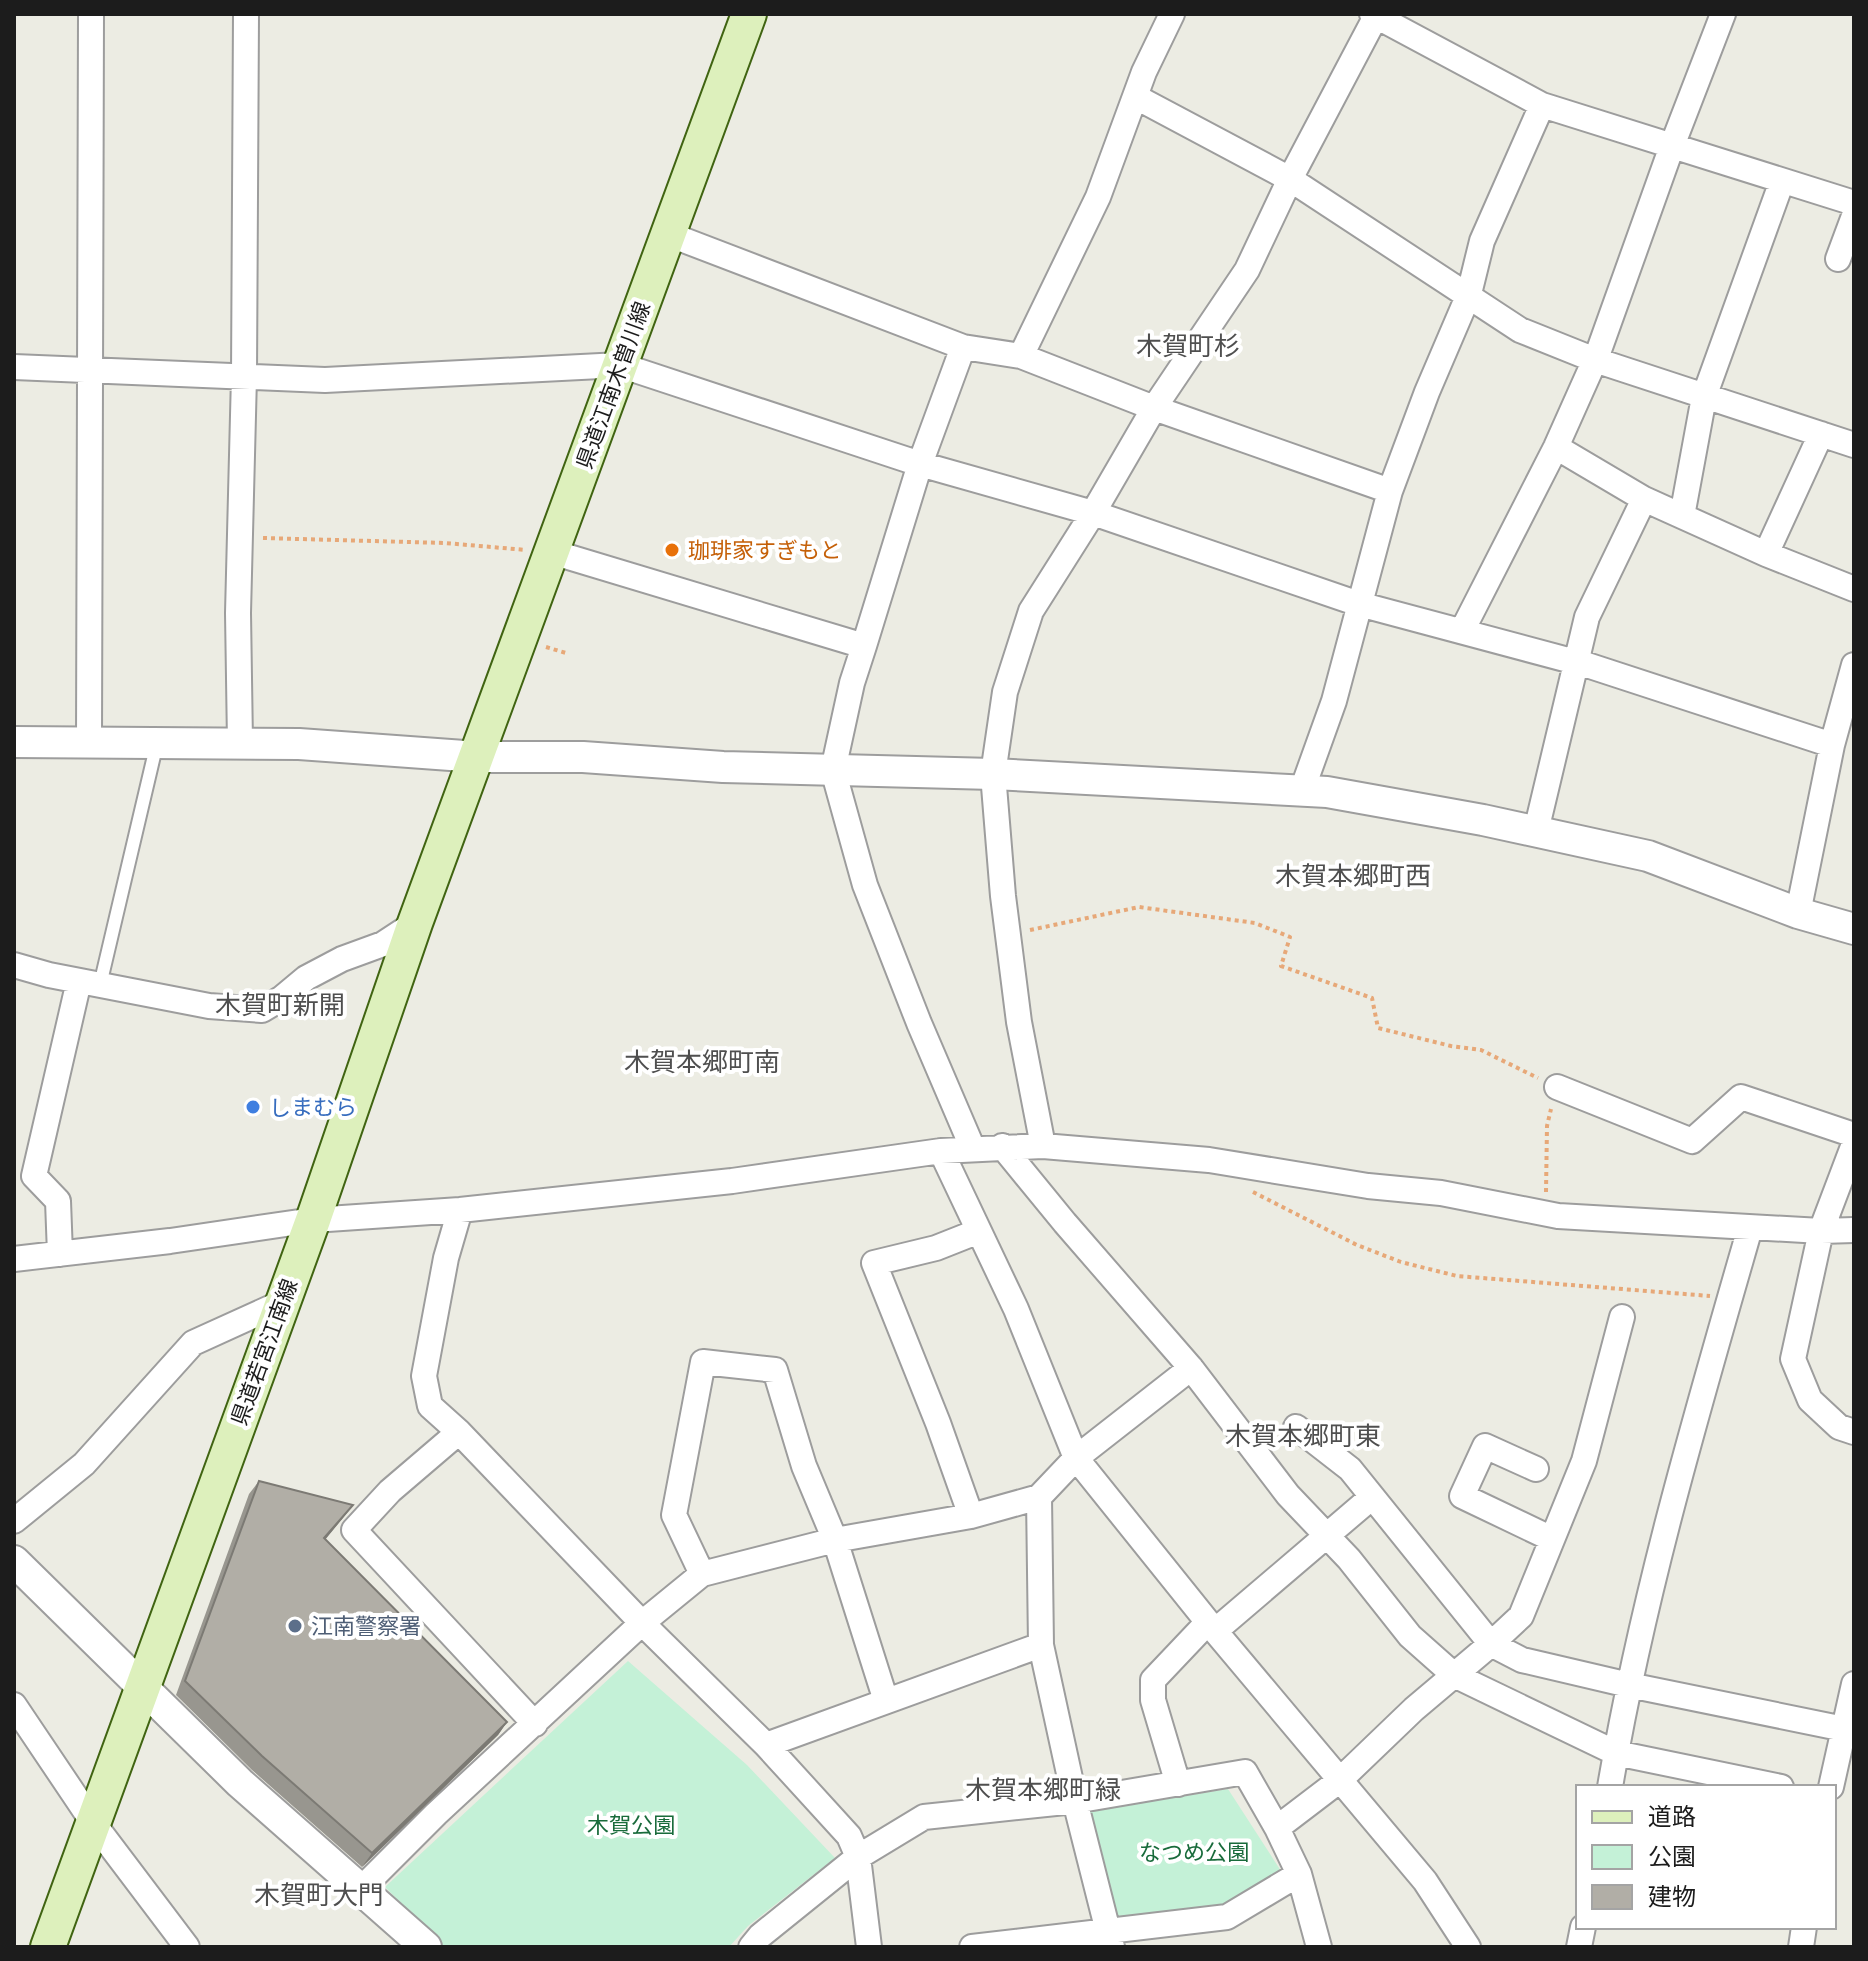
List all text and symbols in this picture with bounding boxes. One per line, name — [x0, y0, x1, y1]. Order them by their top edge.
street label: 県道江南木曽川線 — [572, 298, 655, 472]
district label: 木賀町杉 — [1136, 331, 1240, 361]
place label: 珈琲家すぎもと — [688, 538, 842, 563]
marker: 珈琲家すぎもと — [663, 541, 681, 559]
district label: 木賀本郷町西 — [1275, 861, 1431, 891]
district label: 木賀町新開 — [215, 990, 345, 1020]
district label: 木賀本郷町南 — [624, 1047, 780, 1077]
place label: しまむら — [269, 1095, 357, 1120]
marker: しまむら — [244, 1098, 262, 1116]
street label: 県道若宮江南線 — [226, 1276, 303, 1429]
district label: 木賀本郷町東 — [1225, 1421, 1381, 1451]
place label: 江南警察署 — [311, 1614, 421, 1639]
marker: 江南警察署 — [286, 1617, 304, 1635]
district label: 木賀本郷町緑 — [965, 1775, 1121, 1805]
legend — [1576, 1785, 1836, 1929]
text: 道路 — [1648, 1803, 1696, 1831]
park label: 木賀公園 — [587, 1813, 675, 1838]
park label: なつめ公園 — [1139, 1840, 1249, 1865]
text: 公園 — [1648, 1843, 1696, 1871]
district label: 木賀町大門 — [254, 1880, 384, 1910]
text: 建物 — [1648, 1883, 1696, 1911]

